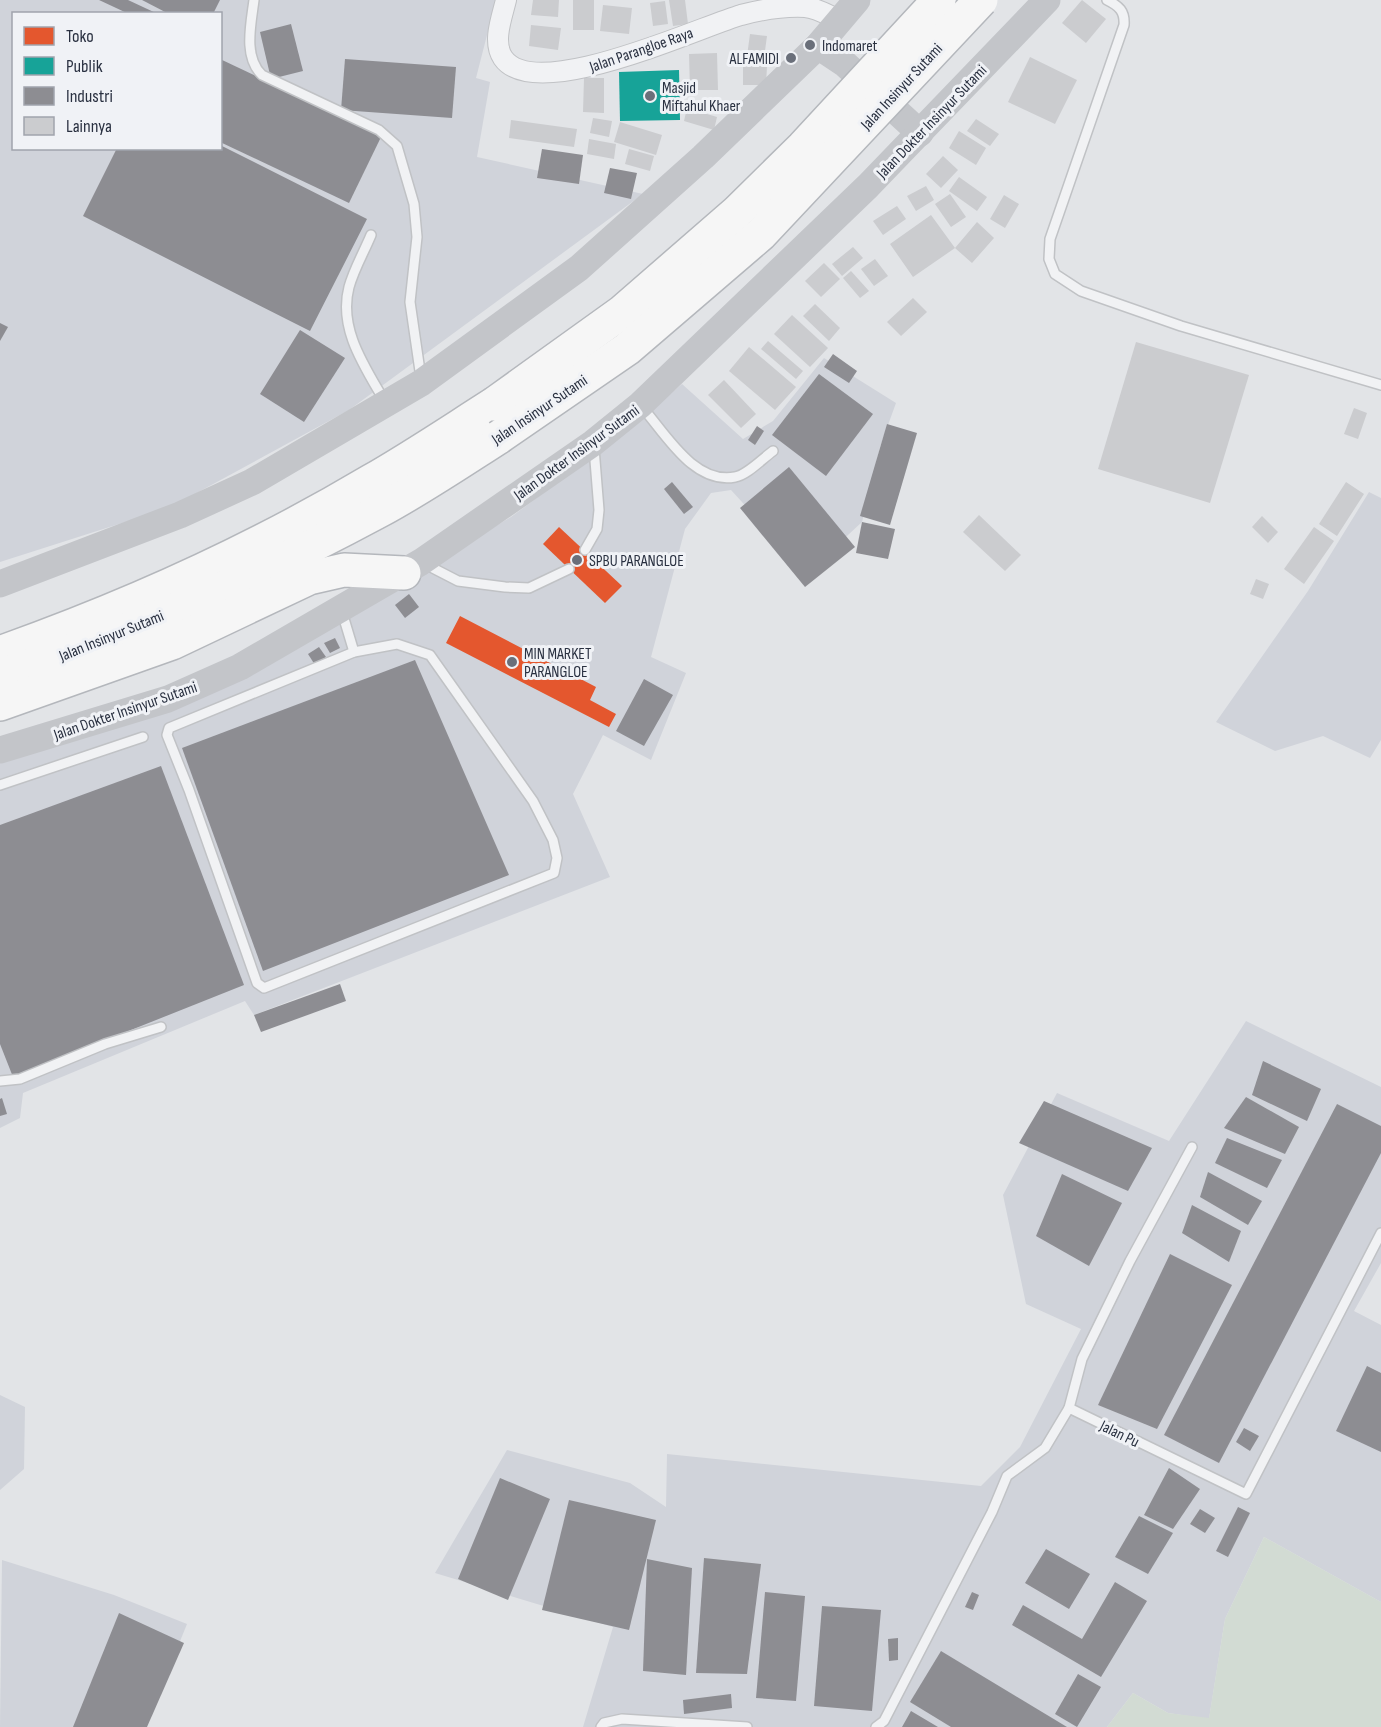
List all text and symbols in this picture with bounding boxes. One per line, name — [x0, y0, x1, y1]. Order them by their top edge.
legend — [12, 12, 222, 150]
street label: Jalan Parangloe Raya — [586, 24, 696, 77]
text: Toko — [66, 26, 94, 47]
place label: Indomaret — [822, 37, 878, 56]
marker: Indomaret — [803, 38, 817, 52]
street label: Jalan Insinyur Sutami — [857, 40, 947, 135]
place label: ALFAMIDI — [729, 50, 779, 69]
marker: ALFAMIDI — [784, 51, 798, 65]
text: Publik — [66, 56, 103, 77]
street label: Jalan Dokter Insinyur Sutami — [872, 61, 991, 183]
place label: Masjid Miftahul Khaer — [662, 79, 741, 116]
text: Industri — [66, 86, 113, 107]
marker: Masjid Miftahul Khaer — [643, 89, 657, 103]
text: Lainnya — [66, 116, 112, 137]
street label: Jalan Insinyur Sutami — [488, 371, 591, 450]
street label: Jalan Dokter Insinyur Sutami — [510, 401, 643, 506]
place label: SPBU PARANGLOE — [589, 552, 684, 571]
marker: SPBU PARANGLOE — [570, 553, 584, 567]
street label: Jalan Insinyur Sutami — [55, 607, 167, 666]
place label: MIN MARKET PARANGLOE — [524, 645, 592, 682]
marker: MIN MARKET PARANGLOE — [505, 655, 519, 669]
street label: Jalan Dokter Insinyur Sutami — [50, 678, 200, 745]
street label: Jalan Pu — [1096, 1416, 1142, 1452]

